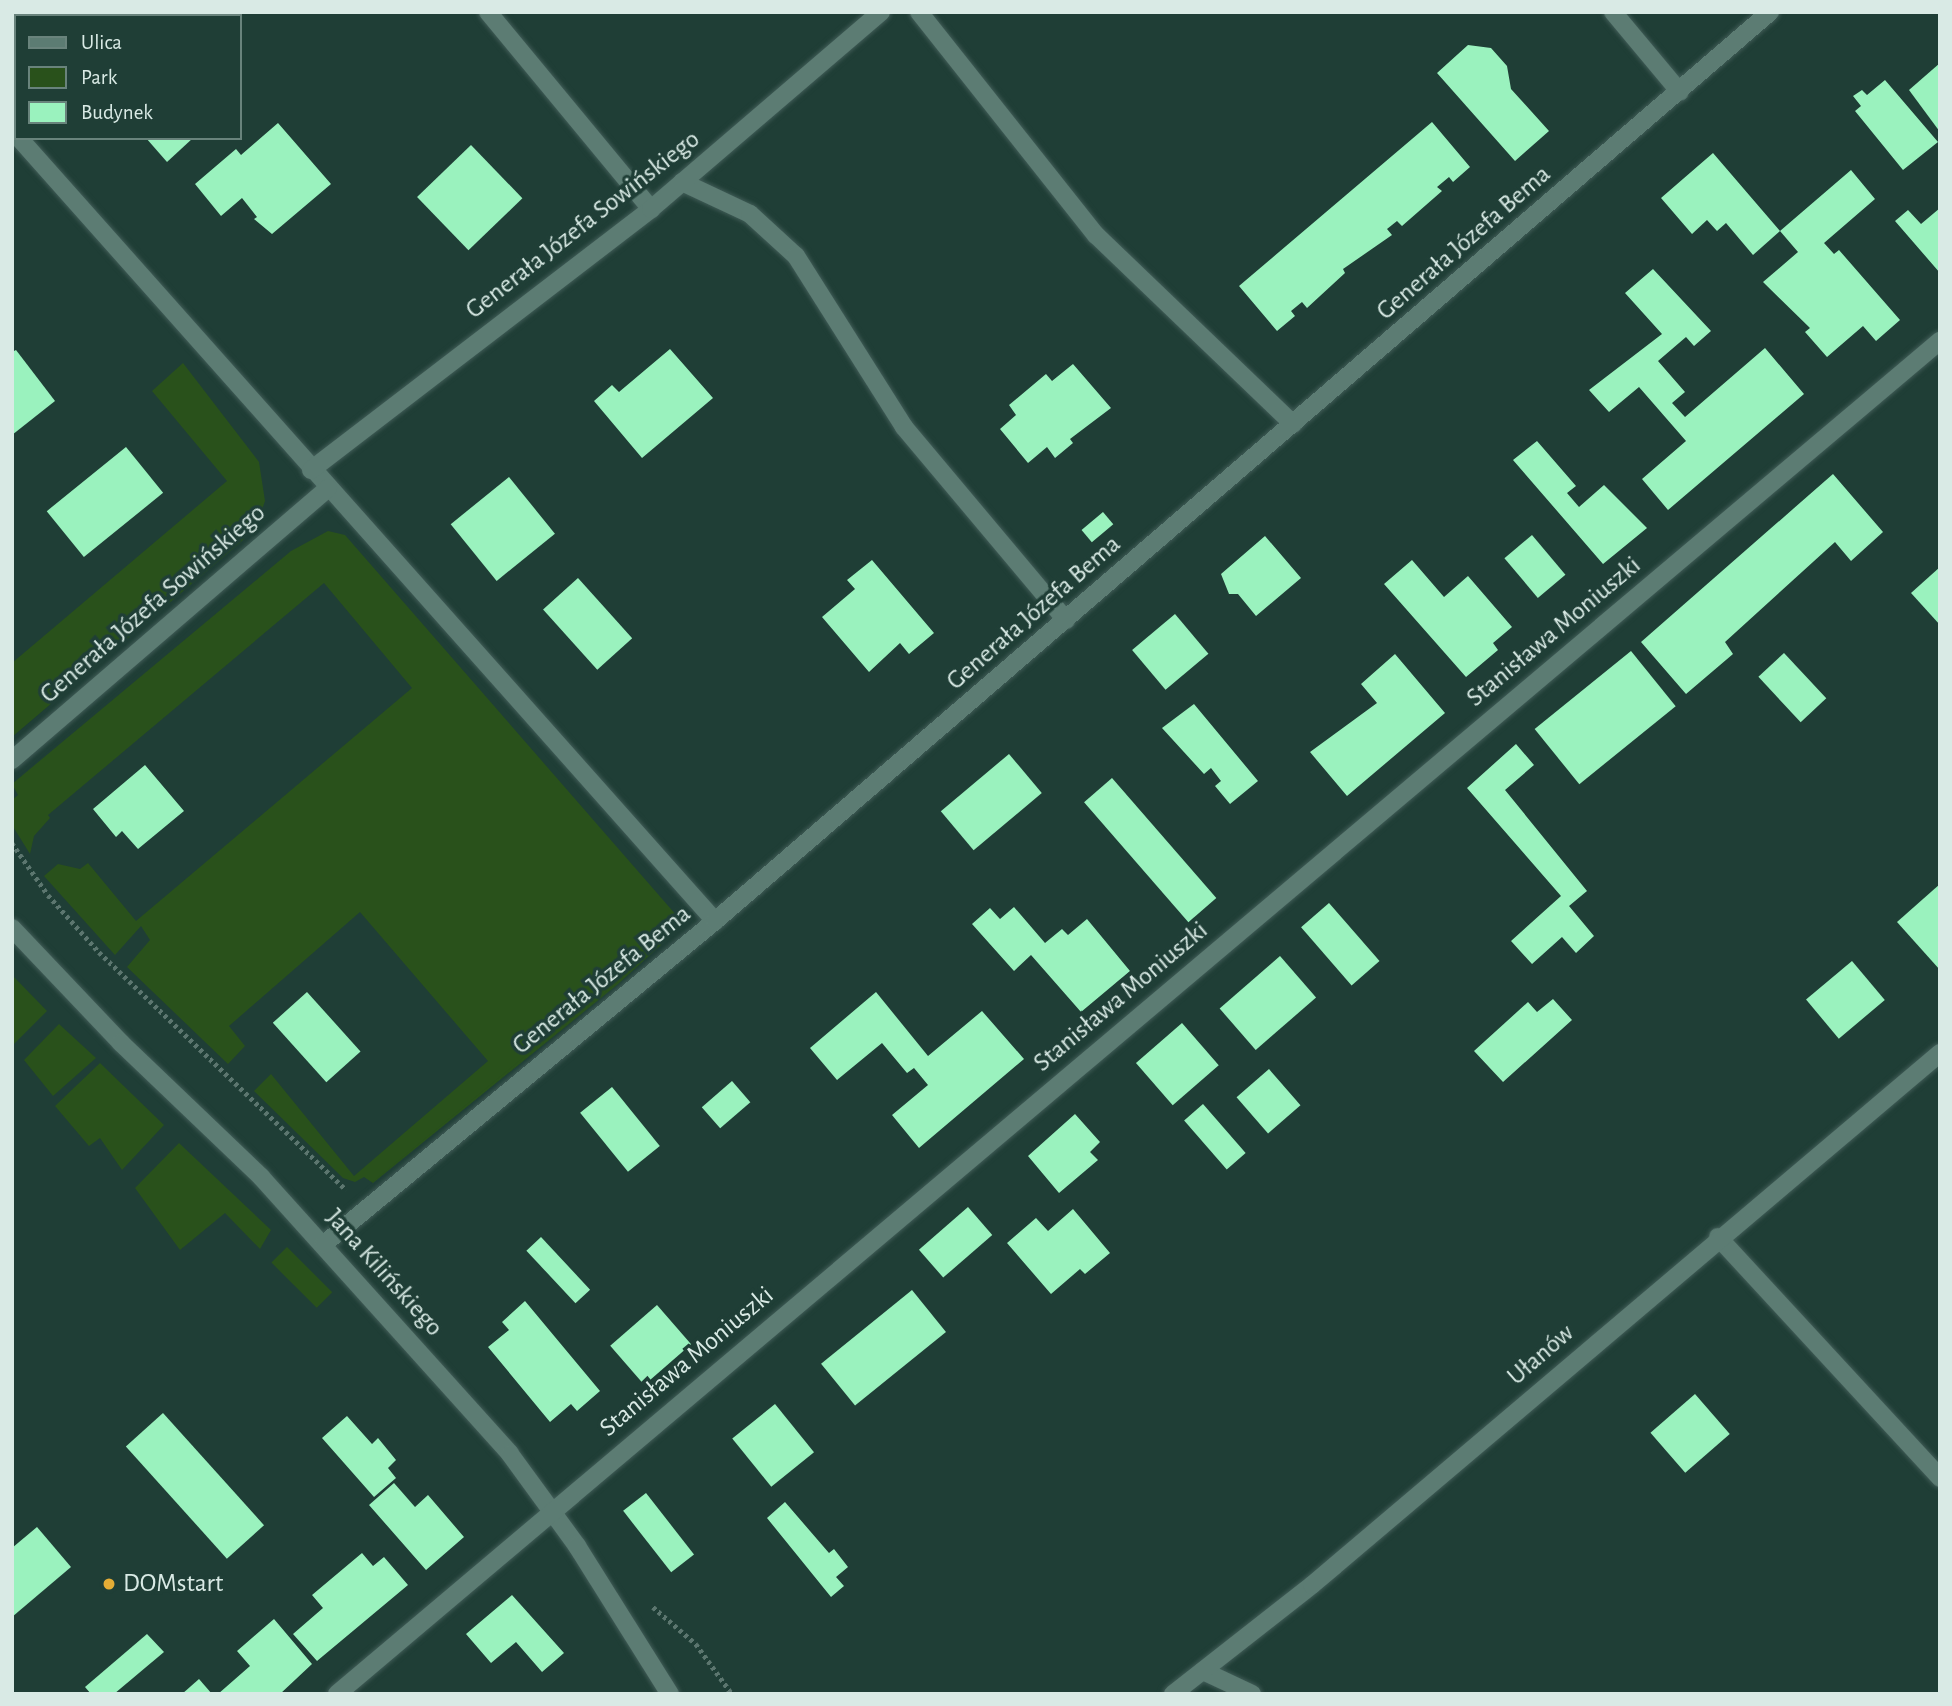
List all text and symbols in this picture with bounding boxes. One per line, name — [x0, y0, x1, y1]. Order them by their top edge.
legend — [14, 14, 242, 140]
text: Ulica — [81, 32, 122, 53]
text: Park — [81, 67, 117, 88]
text: Budynek — [81, 102, 153, 123]
street label: Generała Józefa Sowińskiego — [460, 124, 706, 326]
street label: Generała Józefa Bema — [1371, 159, 1557, 327]
street label: Generała Józefa Sowińskiego — [34, 498, 272, 710]
street label: Generała Józefa Bema — [941, 529, 1127, 697]
street label: Stanisława Moniuszki — [1461, 550, 1647, 714]
street label: Generała Józefa Bema — [507, 899, 697, 1061]
street label: Stanisława Moniuszki — [1028, 915, 1214, 1079]
street label: Jana Kilińskiego — [319, 1203, 449, 1343]
street label: Stanisława Moniuszki — [594, 1280, 780, 1444]
street label: Ułanów — [1501, 1318, 1581, 1392]
place label: DOMstart — [123, 1568, 223, 1600]
marker: DOMstart — [101, 1576, 117, 1592]

